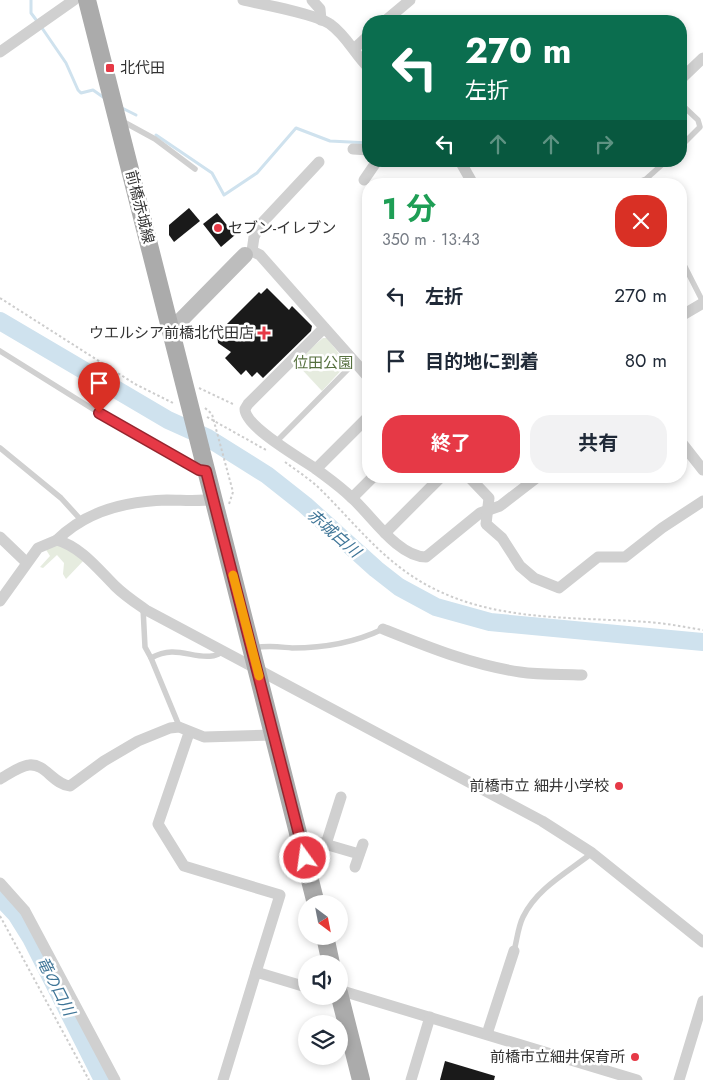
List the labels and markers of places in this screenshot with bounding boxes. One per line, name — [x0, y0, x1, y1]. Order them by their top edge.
place label: 北代田 — [120, 57, 165, 79]
marker: 北代田 — [104, 62, 116, 74]
place label: セブン-イレブン — [228, 217, 336, 239]
marker: セブン-イレブン — [212, 222, 224, 234]
place label: ウエルシア前橋北代田店 — [89, 322, 254, 344]
marker: ウエルシア前橋北代田店 — [258, 327, 270, 339]
pin — [78, 362, 120, 413]
place label: 前橋市立 細井小学校 — [469, 775, 609, 797]
marker: 前橋市立 細井小学校 — [613, 780, 625, 792]
place label: 前橋市立細井保育所 — [490, 1046, 625, 1068]
marker: 前橋市立細井保育所 — [629, 1051, 641, 1063]

